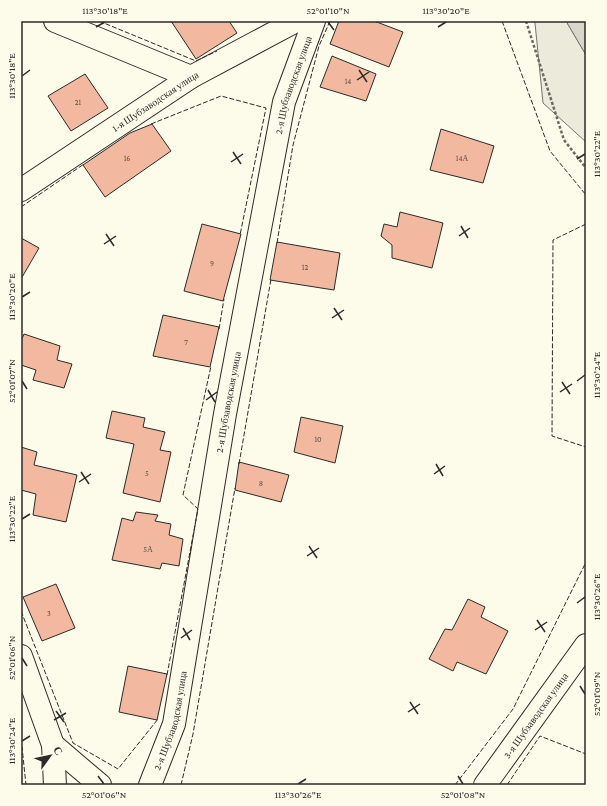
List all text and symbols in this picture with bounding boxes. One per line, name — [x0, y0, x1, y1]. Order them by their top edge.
text: 113°30'18"E — [82, 5, 128, 16]
text: 52°01'10"N — [307, 5, 350, 16]
text: 113°30'20"E — [422, 5, 470, 16]
street label: 2-я Шубзаводская улица — [273, 34, 314, 135]
text: 113°30'18"E — [6, 53, 17, 99]
street label: 1-я Шубзаводская улица — [110, 69, 201, 134]
house number: 14 — [345, 77, 351, 86]
house number: 21 — [75, 98, 82, 107]
text: 113°30'22"E — [591, 130, 602, 177]
house number: 16 — [124, 154, 130, 163]
house number: 14А — [456, 154, 468, 163]
house number: 9 — [210, 259, 214, 268]
house number: 12 — [302, 263, 308, 272]
text: 113°30'20"E — [6, 273, 17, 321]
house number: 7 — [184, 338, 188, 347]
street label: 2-я Шубзаводская улица — [214, 350, 243, 454]
text: 113°30'24"E — [591, 351, 602, 398]
text: 52°01'07"N — [6, 359, 17, 403]
house number: 10 — [314, 435, 322, 444]
house number: 5 — [145, 469, 149, 478]
house number: 8 — [259, 479, 263, 488]
text: 113°30'22"E — [6, 495, 17, 542]
house number: 5А — [143, 545, 153, 554]
text: 113°30'26"E — [591, 573, 602, 620]
house number: 3 — [47, 609, 51, 618]
text: 52°01'06"N — [6, 635, 17, 680]
street label: 2-я Шубзаводская улица — [151, 670, 189, 772]
street label: 3-я Шубзаводская улица — [501, 670, 571, 760]
text: 52°01'09"N — [591, 671, 602, 716]
text: 113°30'24"E — [6, 717, 17, 764]
north arrow — [30, 736, 70, 776]
text: С — [51, 744, 66, 757]
text: 52°01'06"N — [82, 789, 127, 800]
text: 113°30'26"E — [275, 789, 322, 800]
text: 52°01'08"N — [441, 789, 486, 800]

